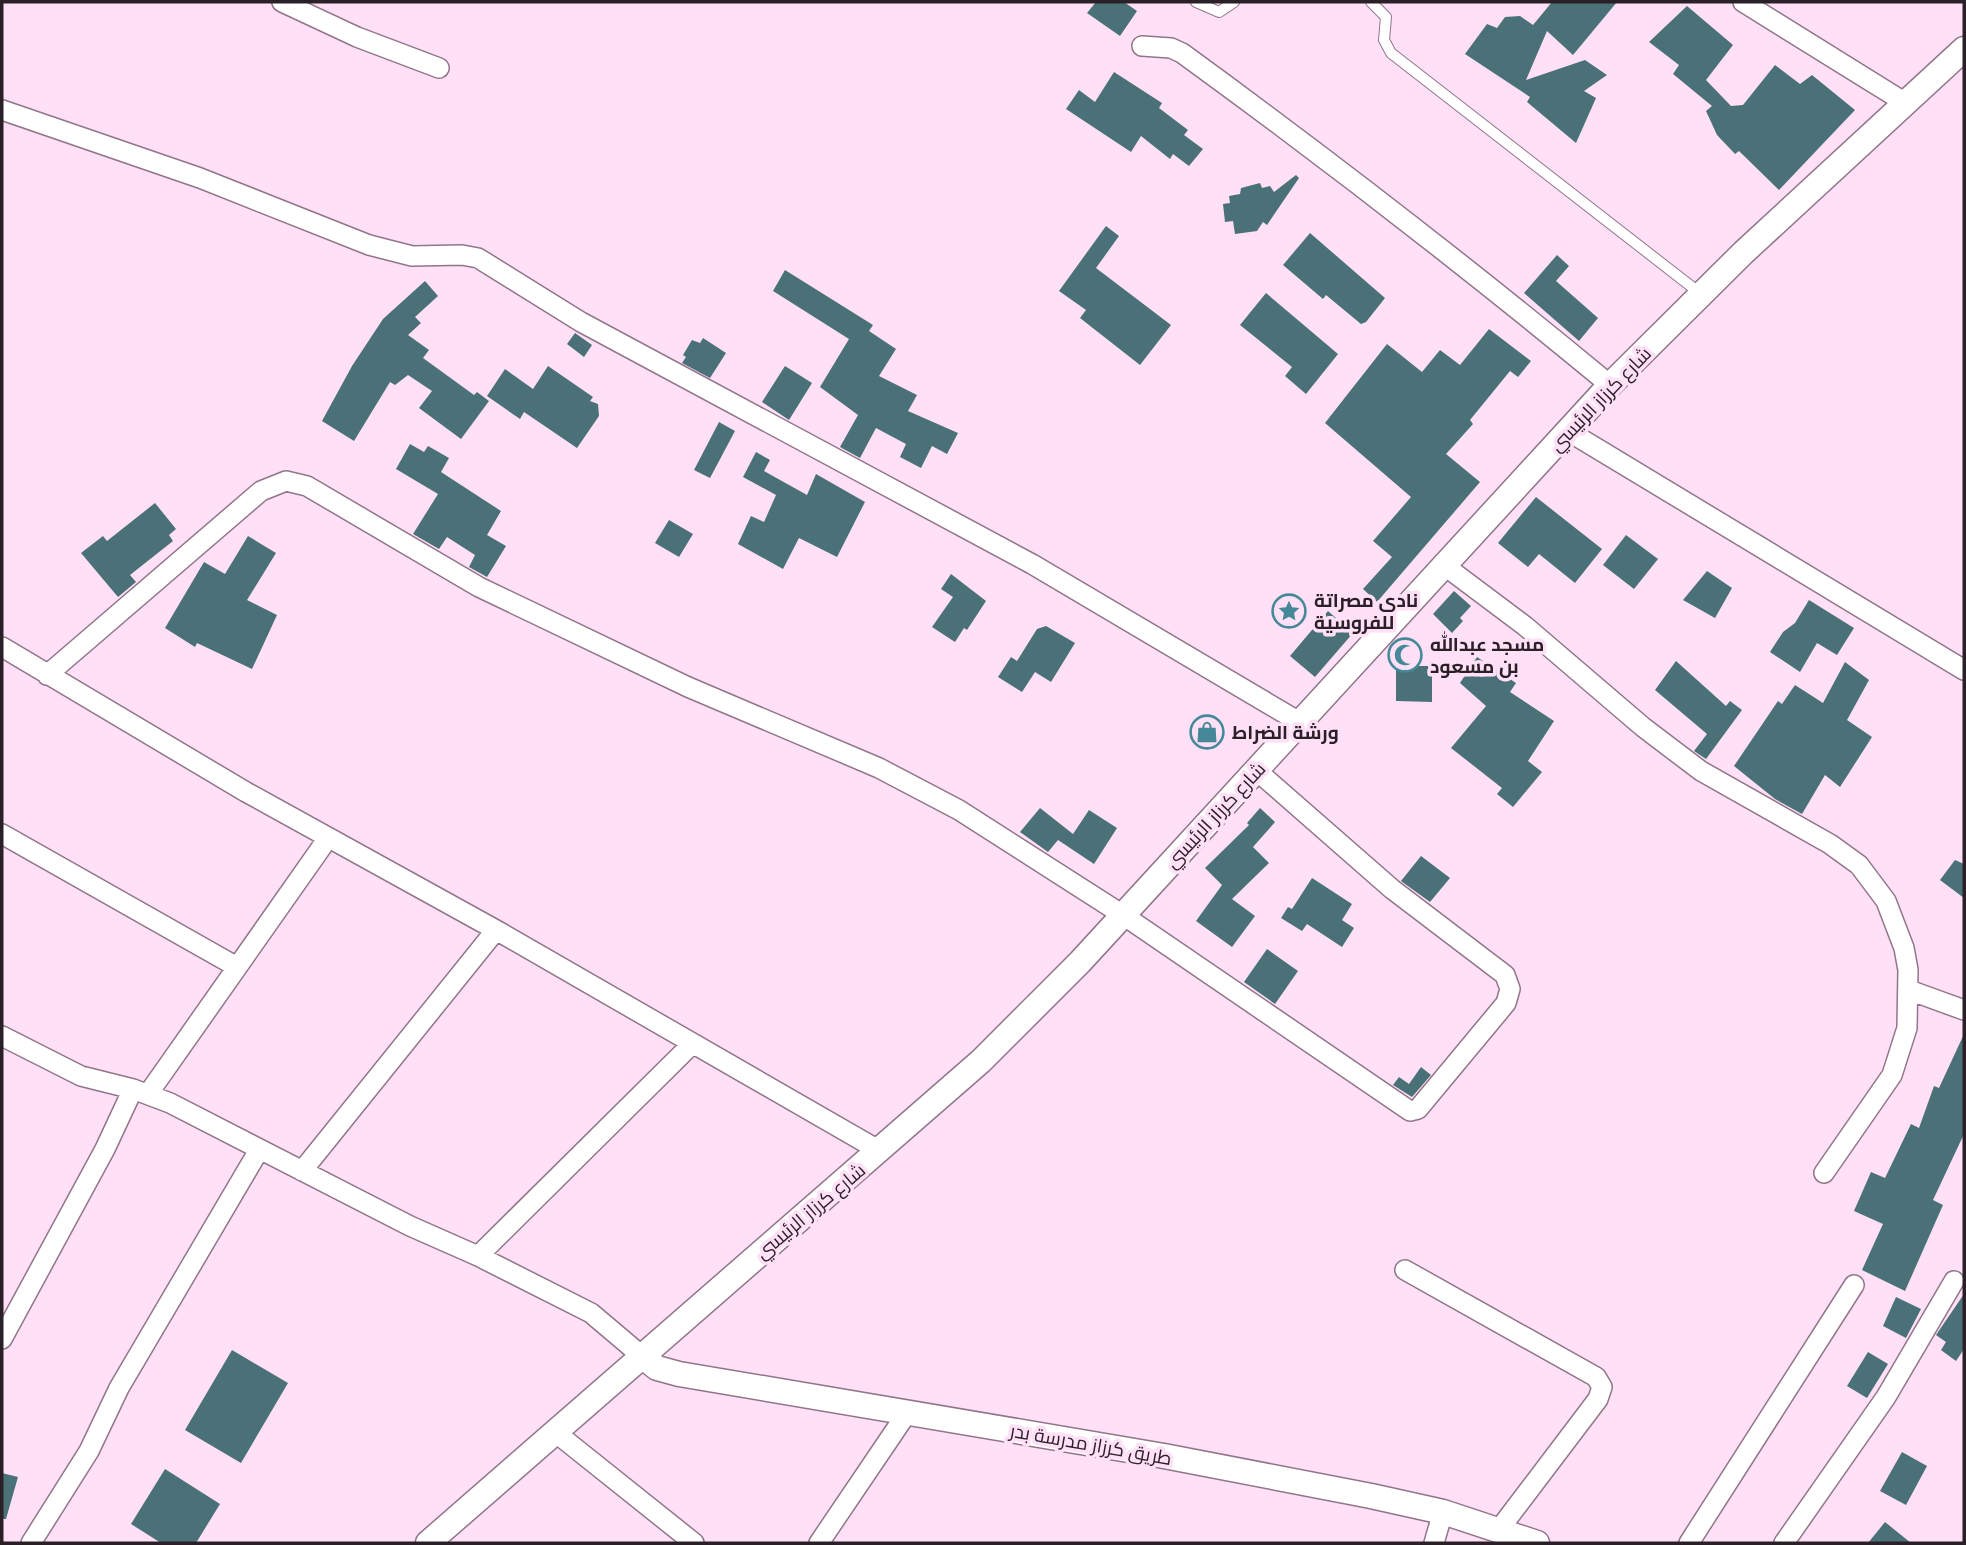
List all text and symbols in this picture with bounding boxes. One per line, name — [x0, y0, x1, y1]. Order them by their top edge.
street label: شارع كرزاز الرئيسي — [1544, 342, 1658, 458]
place label: نادي مصراتة للفروسية — [1314, 588, 1418, 634]
place icon: نادي مصراتة للفروسية — [1270, 592, 1308, 630]
place label: مسجد عبدالله بن مسعود — [1430, 631, 1544, 678]
mosque icon: مسجد عبدالله بن مسعود — [1386, 636, 1424, 674]
shop icon: ورشة الضراط — [1188, 713, 1226, 751]
place label: ورشة الضراط — [1232, 720, 1339, 744]
street label: شارع كرزاز الرئيسي — [1160, 757, 1273, 875]
street label: شارع كرزاز الرئيسي — [750, 1158, 872, 1266]
street label: طريق كرزاز مدرسة بدر — [1007, 1418, 1174, 1471]

